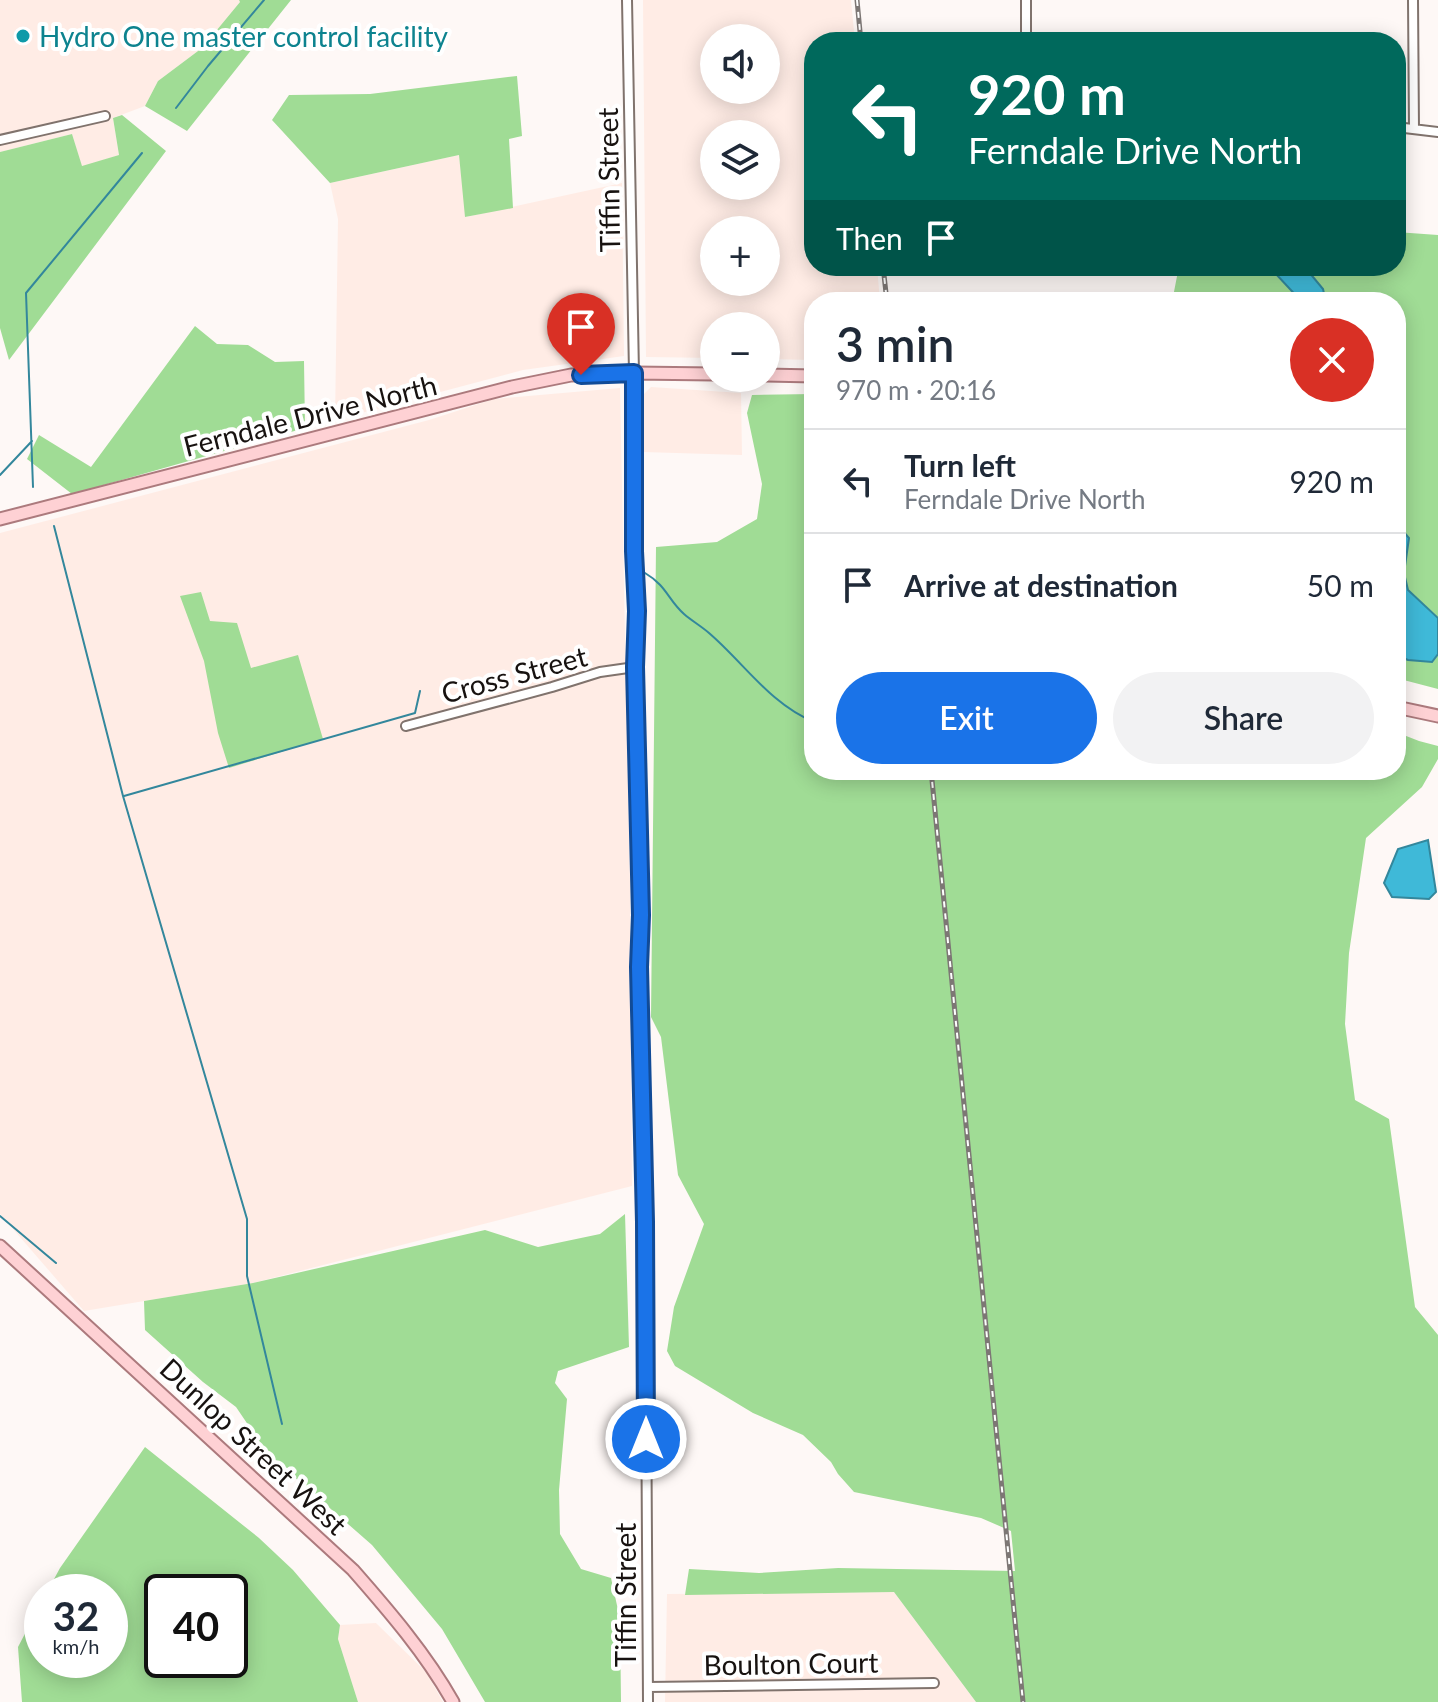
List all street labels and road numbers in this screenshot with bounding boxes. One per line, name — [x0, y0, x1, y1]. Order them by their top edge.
street label: Tiffin Street — [590, 107, 626, 253]
street label: Ferndale Drive North — [180, 367, 440, 463]
street label: Cross Street — [438, 638, 590, 710]
street label: Dunlop Street West — [154, 1351, 354, 1541]
street label: Tiffin Street — [608, 1523, 642, 1667]
street label: Boulton Court — [703, 1644, 879, 1682]

